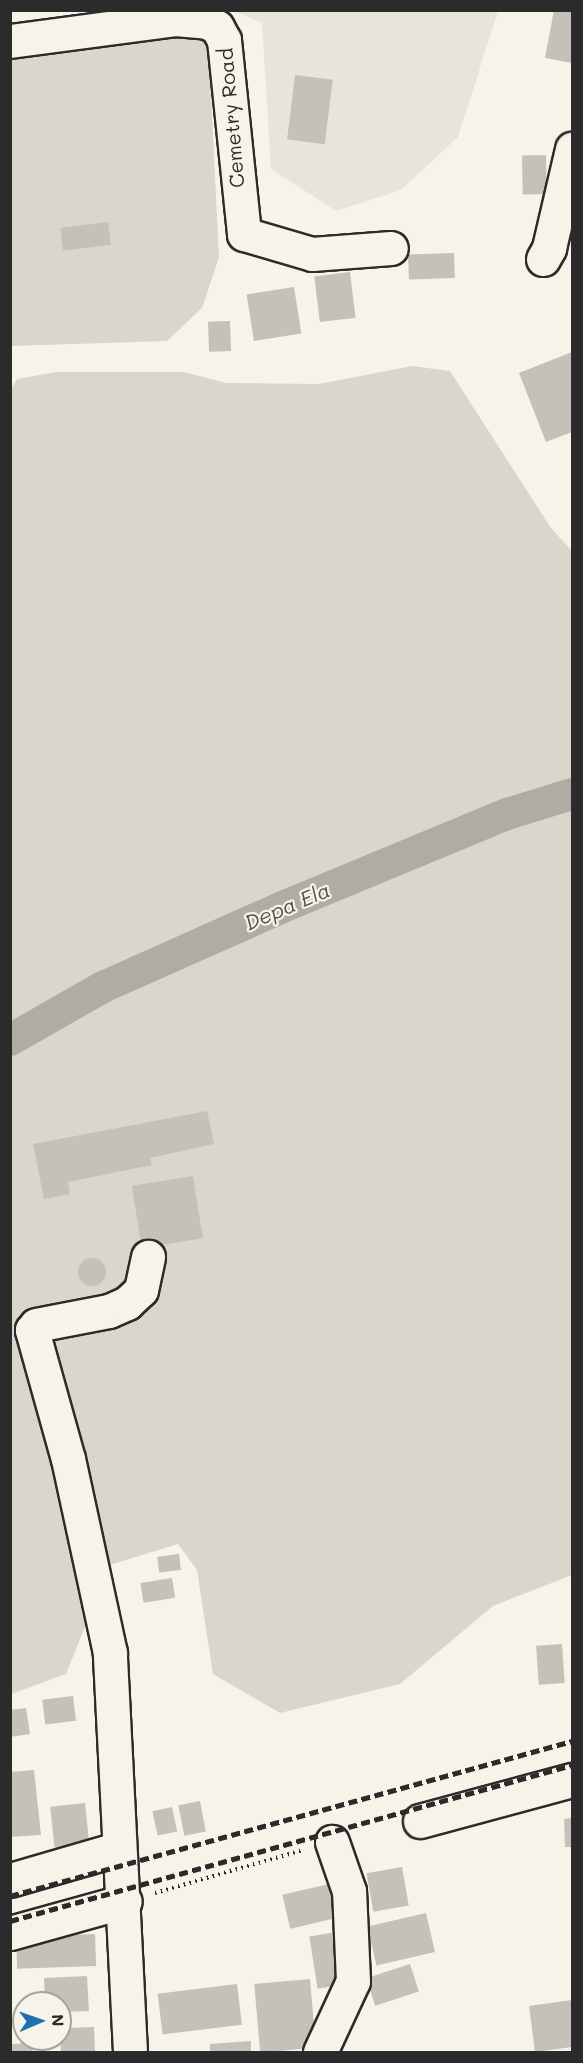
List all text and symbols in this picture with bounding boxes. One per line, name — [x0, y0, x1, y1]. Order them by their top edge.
street label: Cemetry Road — [213, 47, 249, 189]
water label: Depa Ela — [240, 877, 334, 935]
north arrow — [12, 1991, 72, 2051]
text: N — [48, 2014, 69, 2027]

